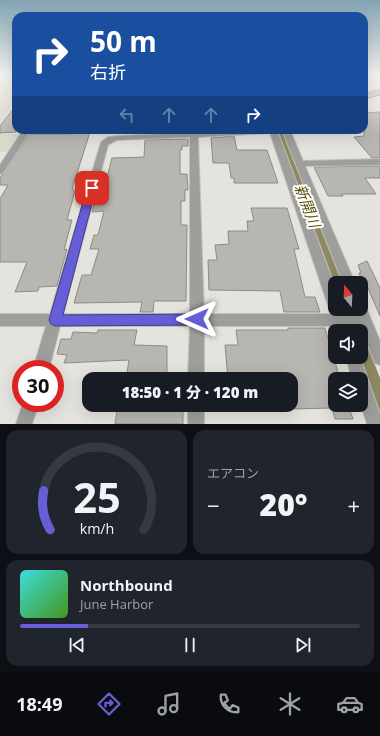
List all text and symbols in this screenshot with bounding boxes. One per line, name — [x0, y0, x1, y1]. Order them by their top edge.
text: 50 m — [90, 22, 157, 60]
icon: right — [24, 28, 76, 80]
text: 右折 — [90, 60, 126, 84]
icon: left — [116, 104, 138, 126]
icon: ahead — [158, 104, 180, 126]
icon: ahead — [200, 104, 222, 126]
icon: right — [242, 104, 264, 126]
pin — [75, 171, 109, 205]
icon: arrive — [81, 177, 103, 199]
water label: 新開川 — [291, 181, 326, 232]
north arrow — [328, 276, 368, 316]
map controls — [328, 276, 368, 412]
position arrow — [176, 298, 218, 340]
button: sound — [328, 324, 368, 364]
speed limit sign: 30 — [12, 360, 64, 412]
button: layers — [328, 372, 368, 412]
text: 18:50 · 1 分 · 120 m — [122, 382, 258, 402]
text: エアコン — [207, 464, 259, 482]
text: 25 — [73, 469, 120, 525]
text: 20° — [260, 484, 307, 525]
text: − — [207, 490, 220, 520]
text: + — [347, 490, 360, 520]
text: km/h — [79, 519, 114, 538]
text: Northbound — [80, 575, 173, 595]
text: June Harbor — [80, 595, 153, 613]
icon: previous — [66, 634, 88, 656]
icon: pause — [179, 634, 201, 656]
icon: next — [292, 634, 314, 656]
icon: directions — [95, 690, 123, 718]
icon: music — [155, 690, 183, 718]
icon: phone — [215, 690, 243, 718]
icon: climate — [276, 690, 304, 718]
icon: car — [336, 690, 364, 718]
text: 18:49 — [16, 692, 62, 716]

